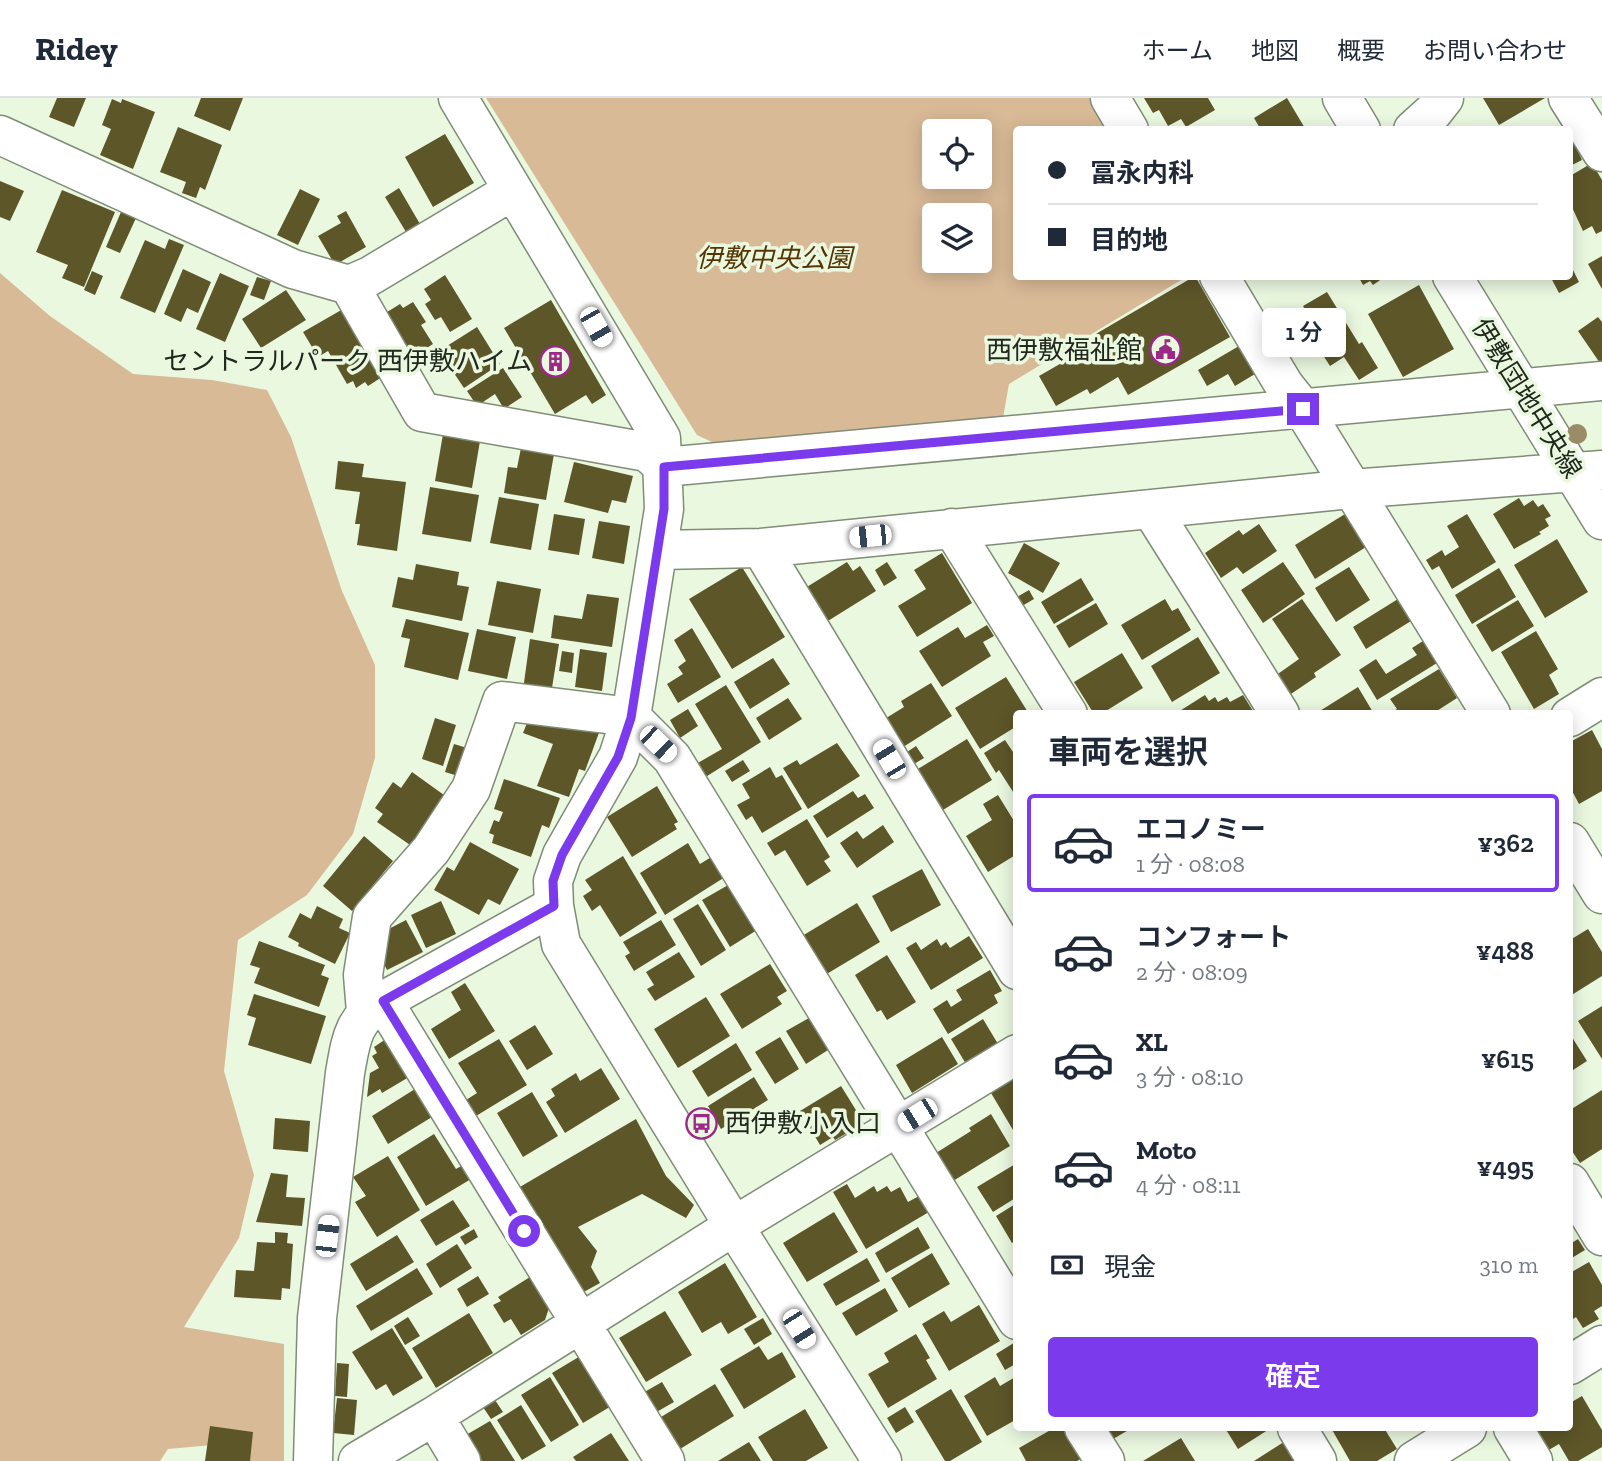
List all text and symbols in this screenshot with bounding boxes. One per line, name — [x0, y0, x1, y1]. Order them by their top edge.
text: Ridey — [35, 29, 118, 68]
text: ホーム — [1142, 36, 1213, 65]
text: 地図 — [1251, 36, 1299, 65]
text: 概要 — [1337, 36, 1385, 65]
text: お問い合わせ — [1423, 36, 1567, 65]
map controls — [922, 119, 992, 273]
button: locate — [922, 119, 992, 189]
text: 冨永内科 — [1090, 157, 1194, 189]
button: layers — [922, 203, 992, 273]
text: 目的地 — [1090, 224, 1168, 256]
park label: 伊敷中央公園 — [696, 242, 856, 274]
car — [577, 304, 616, 350]
callout: 1 分 — [1261, 308, 1345, 356]
street label: 伊敷団地中央線 — [1465, 312, 1589, 484]
text: 1 分 — [1286, 318, 1322, 346]
public building icon: 西伊敷福祉館 — [1148, 333, 1182, 367]
place label: 西伊敷福祉館 — [986, 334, 1142, 366]
building icon: セントラルパーク 西伊敷ハイム — [538, 344, 572, 378]
place label: セントラルパーク 西伊敷ハイム — [163, 345, 532, 377]
route end — [1287, 393, 1319, 425]
car — [849, 523, 892, 549]
car — [636, 722, 681, 766]
text: 車両を選択 — [1048, 733, 1208, 771]
car — [870, 736, 909, 782]
icon: car — [1052, 812, 1115, 875]
text: エコノミー — [1136, 813, 1266, 845]
text: ¥362 — [1478, 827, 1534, 859]
text: 1 分 · 08:08 — [1136, 850, 1245, 878]
icon: car — [1052, 920, 1115, 983]
text: コンフォート — [1136, 921, 1291, 953]
text: ¥488 — [1476, 935, 1534, 967]
text: 2 分 · 08:09 — [1136, 958, 1248, 986]
text: XL — [1136, 1026, 1168, 1058]
icon: car — [1052, 1028, 1115, 1091]
text: ¥615 — [1481, 1043, 1534, 1075]
text: 3 分 · 08:10 — [1136, 1063, 1244, 1091]
car — [894, 1095, 941, 1135]
bus stop icon: 西伊敷小入口 — [685, 1106, 719, 1140]
place label: 西伊敷小入口 — [725, 1107, 881, 1139]
text: Moto — [1136, 1134, 1196, 1166]
icon: car — [1052, 1136, 1115, 1199]
text: ¥495 — [1477, 1151, 1534, 1183]
text: 4 分 · 08:11 — [1136, 1171, 1241, 1199]
car — [315, 1214, 340, 1258]
route start — [508, 1215, 540, 1247]
icon: cash — [1048, 1246, 1086, 1284]
text: 現金 — [1104, 1251, 1156, 1283]
text: 310 m — [1480, 1251, 1538, 1279]
car — [779, 1306, 820, 1352]
button: 確定 — [1048, 1337, 1538, 1417]

